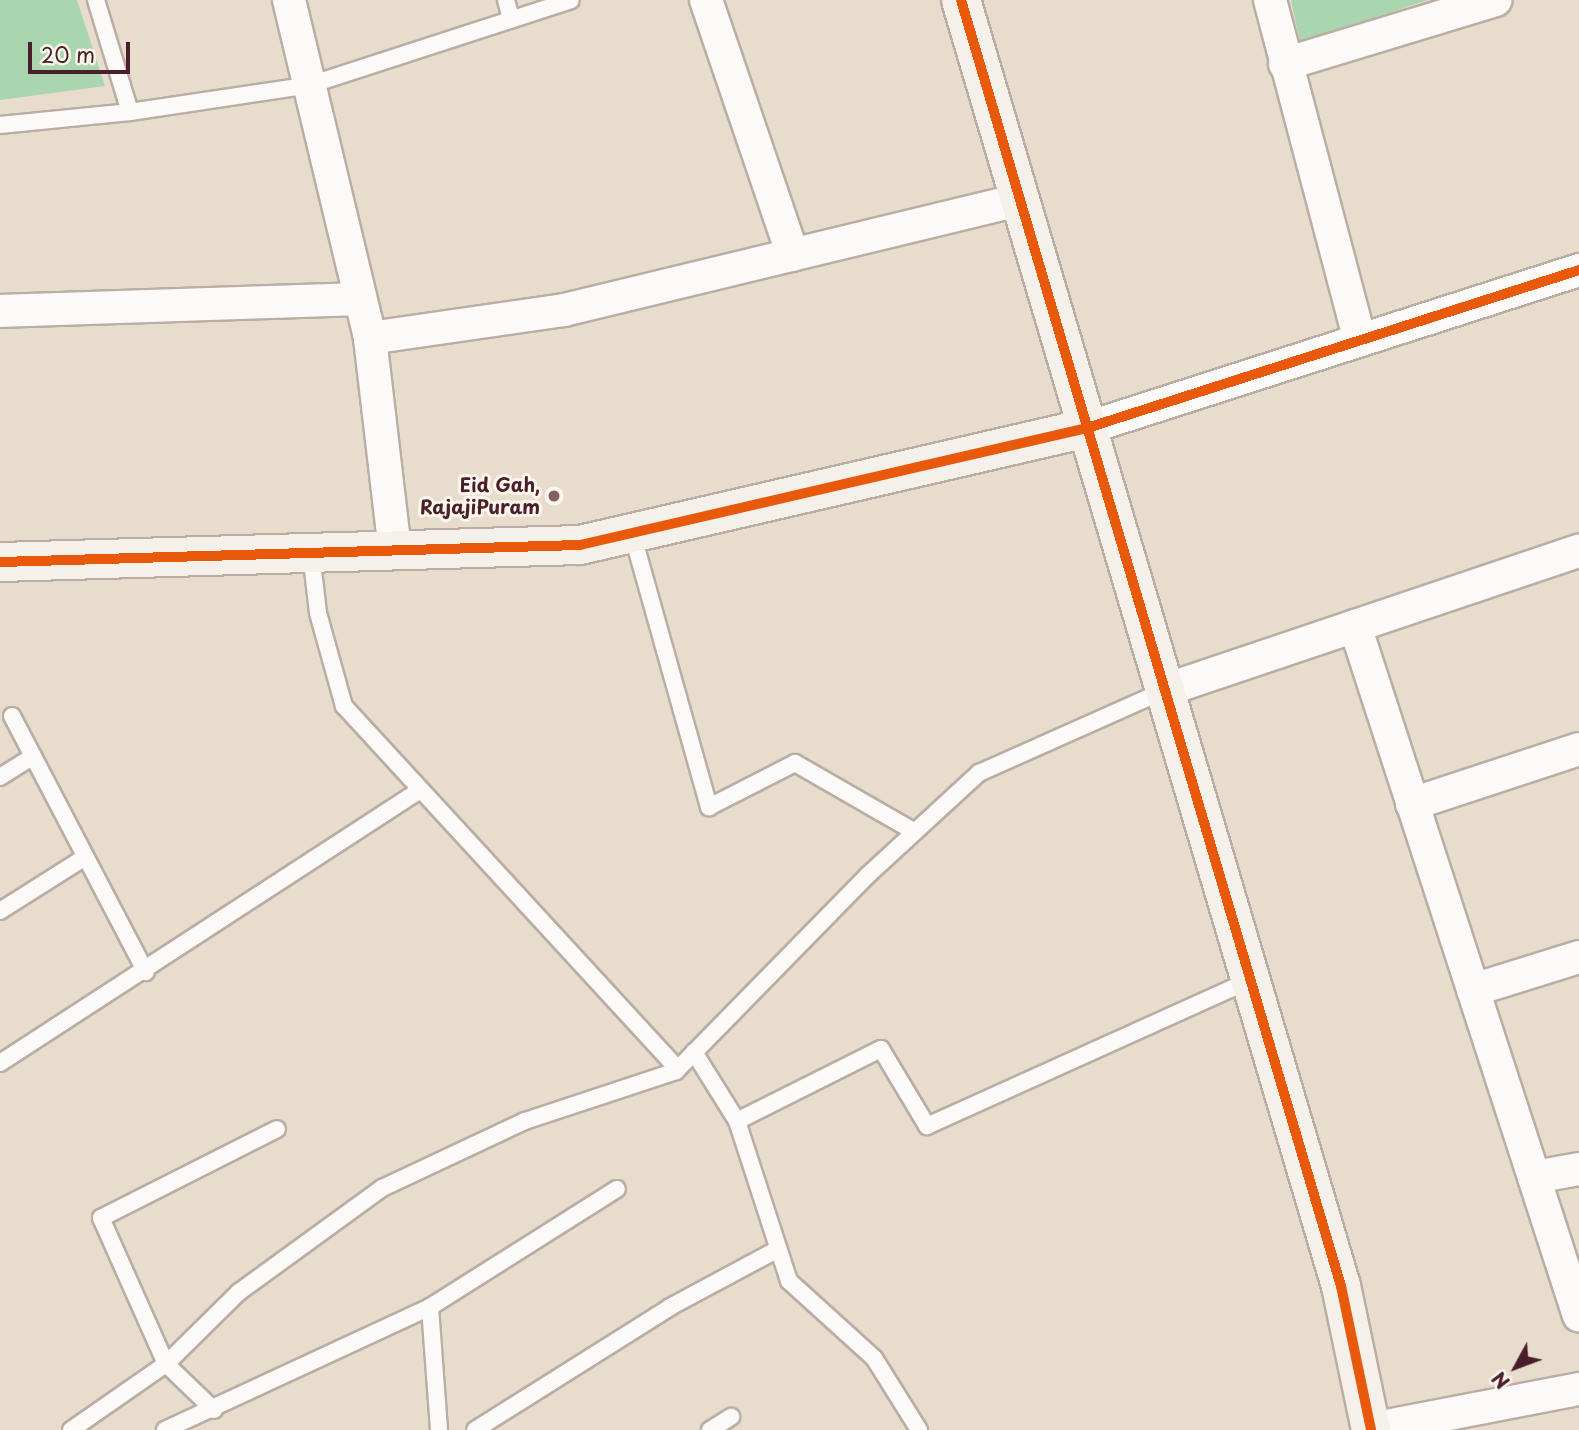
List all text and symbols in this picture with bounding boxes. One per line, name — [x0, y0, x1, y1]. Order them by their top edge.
scale bar — [32, 28, 133, 72]
text: 20 m — [41, 38, 95, 70]
place label: Eid Gah, RajajiPuram — [420, 474, 540, 518]
marker: Eid Gah, RajajiPuram — [546, 488, 562, 504]
north arrow — [1481, 1332, 1551, 1402]
text: N — [1485, 1366, 1516, 1396]

